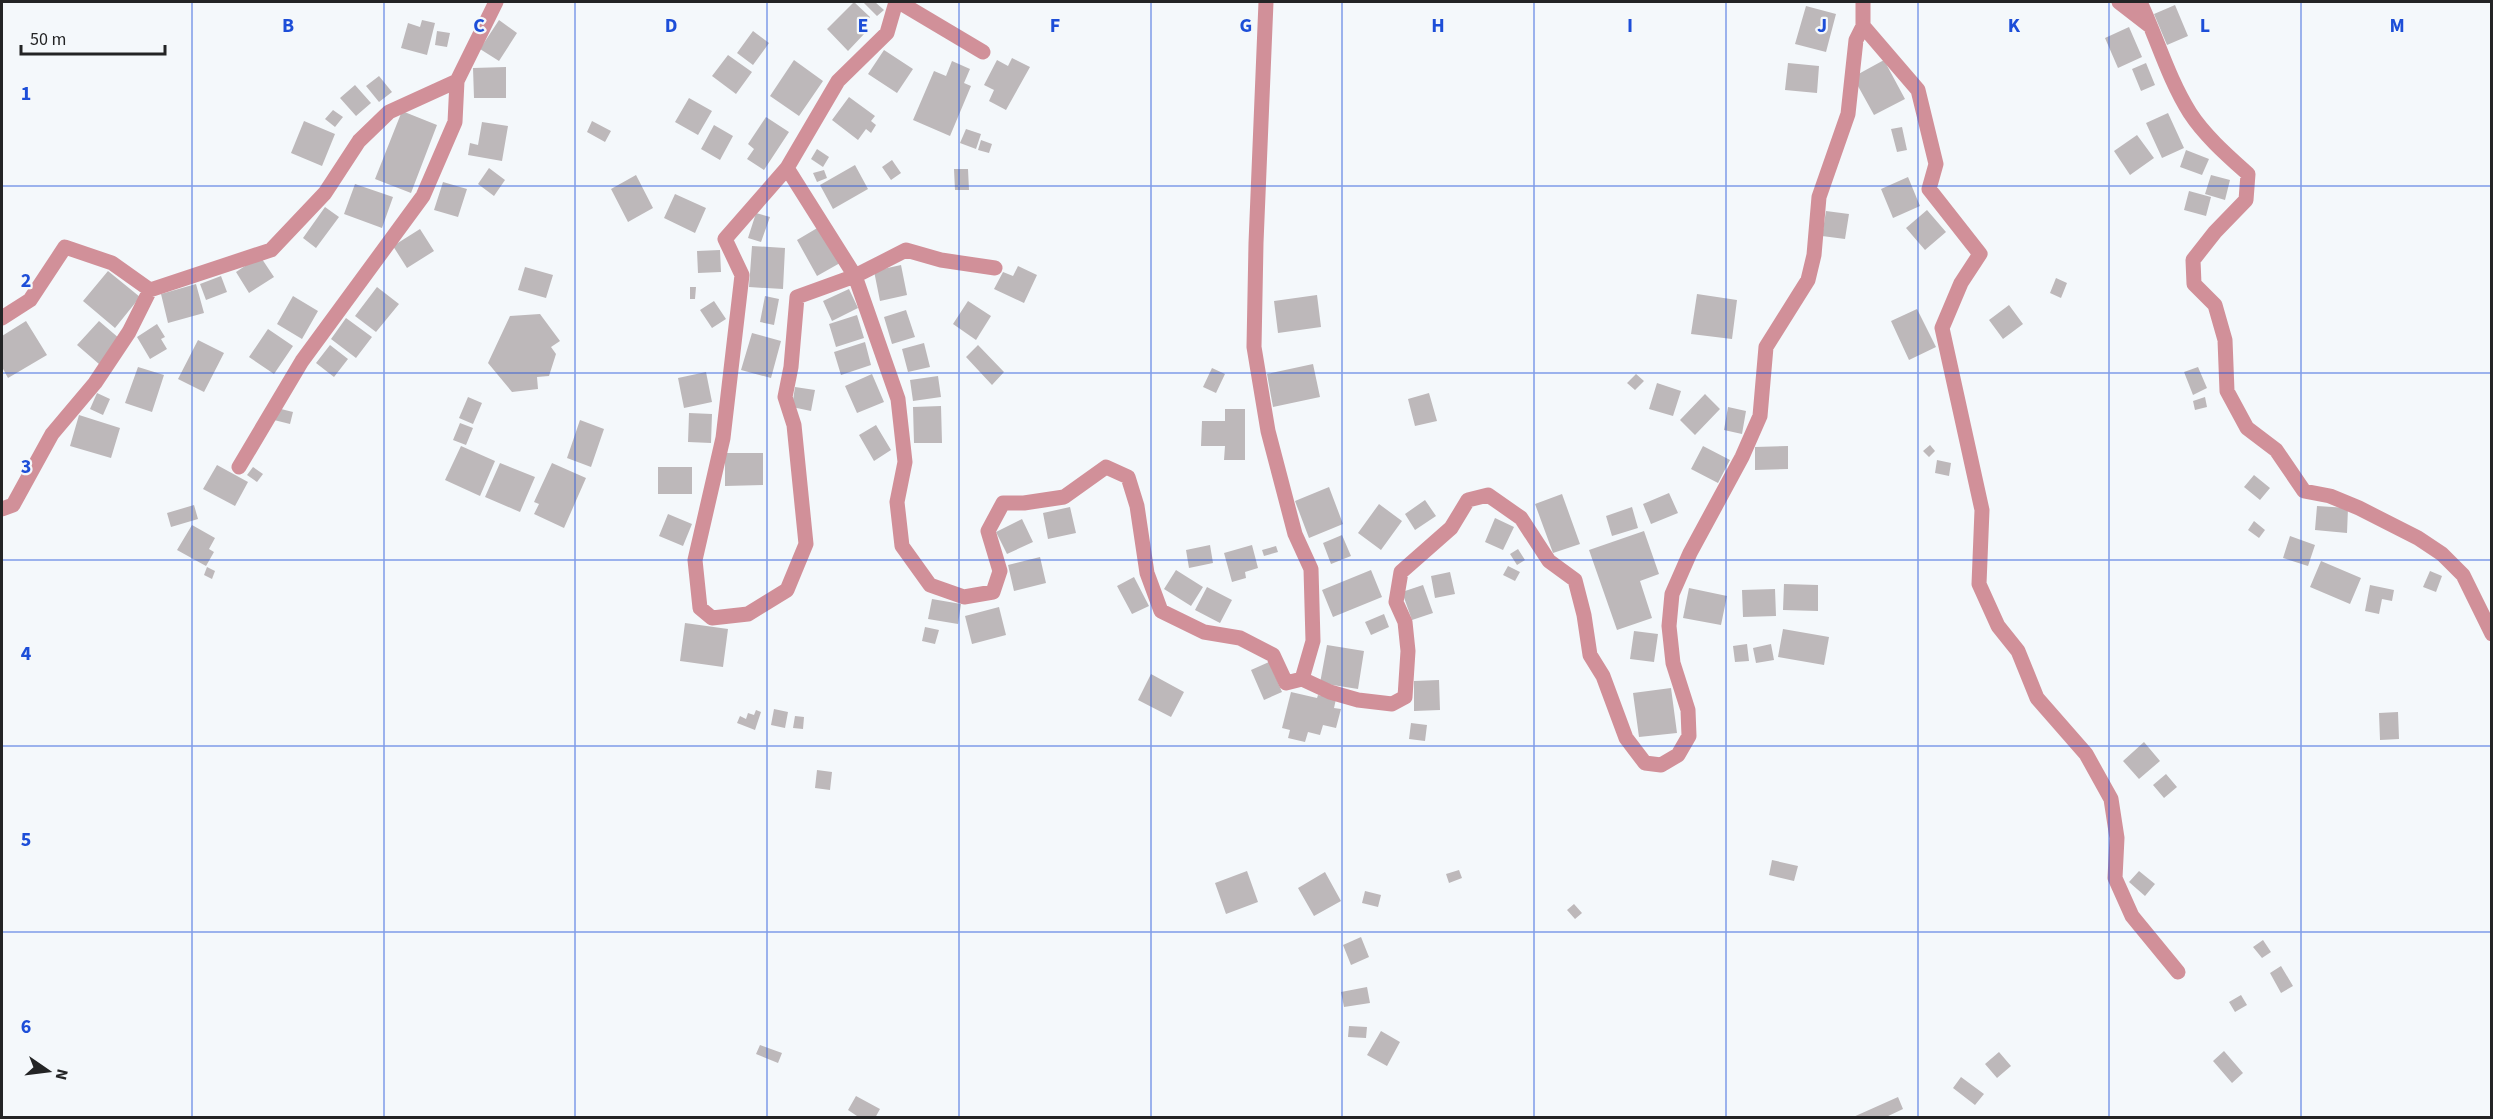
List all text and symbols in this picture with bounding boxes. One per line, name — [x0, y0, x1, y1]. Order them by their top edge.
text: B — [282, 12, 294, 40]
text: C — [473, 12, 485, 40]
text: D — [665, 12, 677, 40]
text: E — [858, 12, 868, 40]
text: F — [1050, 12, 1060, 40]
text: G — [1240, 12, 1252, 40]
text: H — [1431, 12, 1445, 40]
text: I — [1627, 12, 1633, 40]
text: J — [1817, 12, 1827, 40]
text: K — [2008, 12, 2021, 40]
text: L — [2200, 12, 2210, 40]
text: M — [2389, 12, 2405, 40]
scale bar — [21, 18, 165, 56]
text: 50 m — [30, 27, 66, 52]
text: 1 — [21, 80, 31, 108]
text: 2 — [21, 267, 31, 295]
text: 3 — [21, 453, 31, 481]
text: 4 — [21, 640, 32, 668]
text: 5 — [21, 826, 31, 854]
text: 6 — [21, 1013, 31, 1041]
north arrow — [18, 1041, 78, 1101]
text: N — [50, 1067, 74, 1082]

